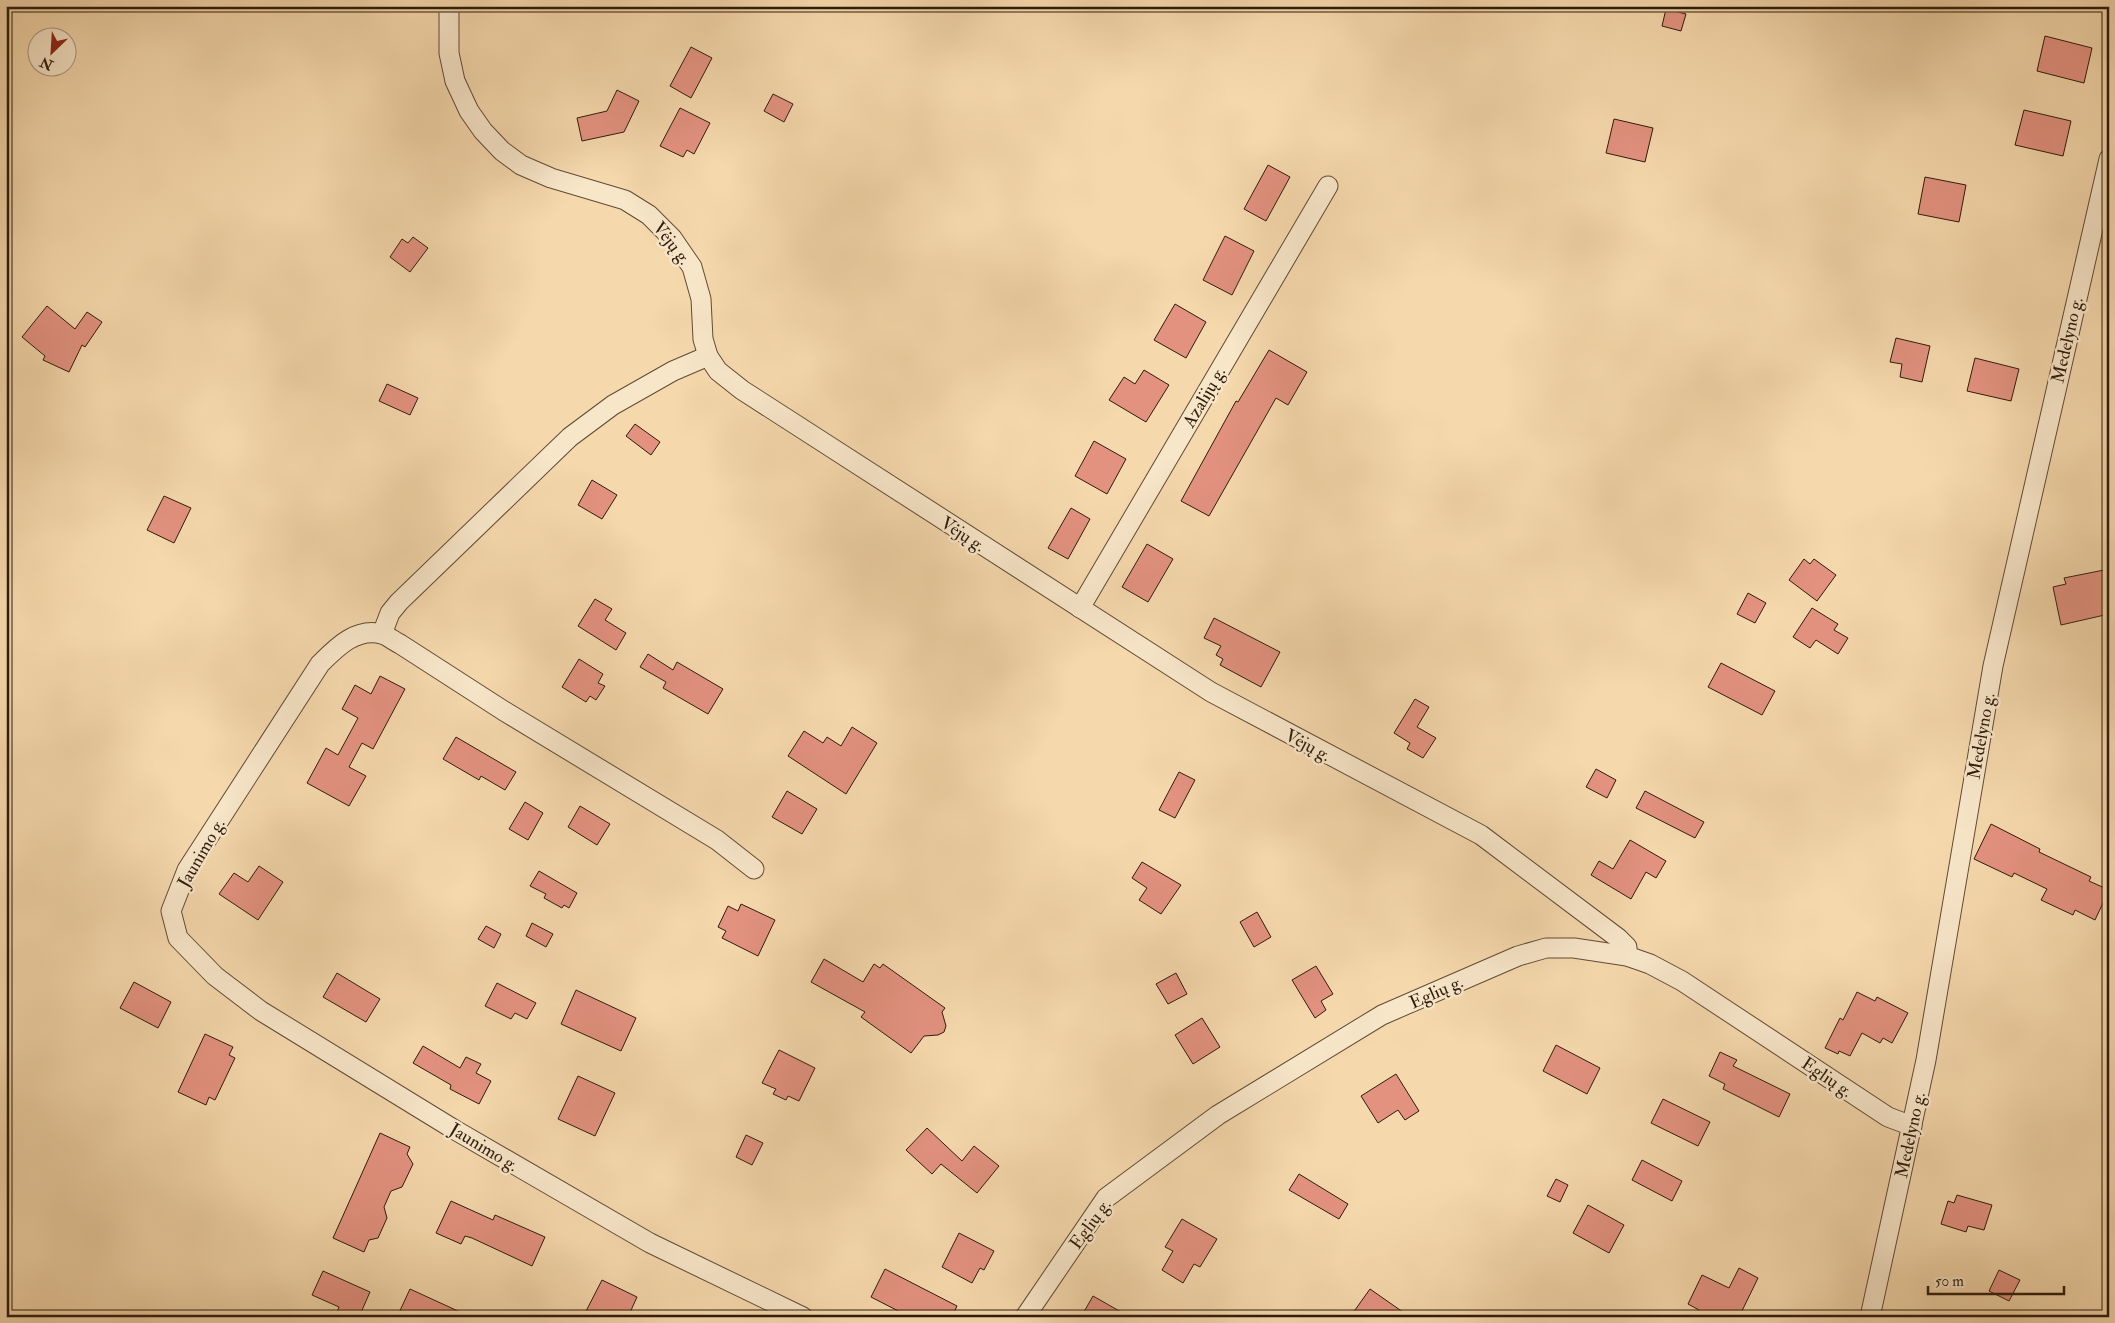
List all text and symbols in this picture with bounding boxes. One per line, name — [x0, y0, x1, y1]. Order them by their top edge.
north arrow — [28, 28, 78, 78]
text: N — [37, 53, 57, 74]
street label: Vėjų g. — [648, 217, 696, 269]
street label: Medelyno g. — [2046, 295, 2089, 385]
street label: Azalijų g. — [1177, 363, 1231, 433]
street label: Vėjų g. — [936, 512, 989, 557]
street label: Medelyno g. — [1963, 691, 2000, 781]
street label: Vėjų g. — [1281, 724, 1335, 767]
street label: Jaunimo g. — [172, 814, 230, 893]
street label: Eglių g. — [1406, 970, 1467, 1014]
street label: Eglių g. — [1797, 1052, 1857, 1103]
street label: Medelyno g. — [1890, 1090, 1931, 1180]
street label: Jaunimo g. — [444, 1117, 522, 1177]
street label: Eglių g. — [1064, 1195, 1116, 1254]
scale bar — [1928, 1263, 2064, 1295]
text: 50 m — [1935, 1272, 1964, 1291]

